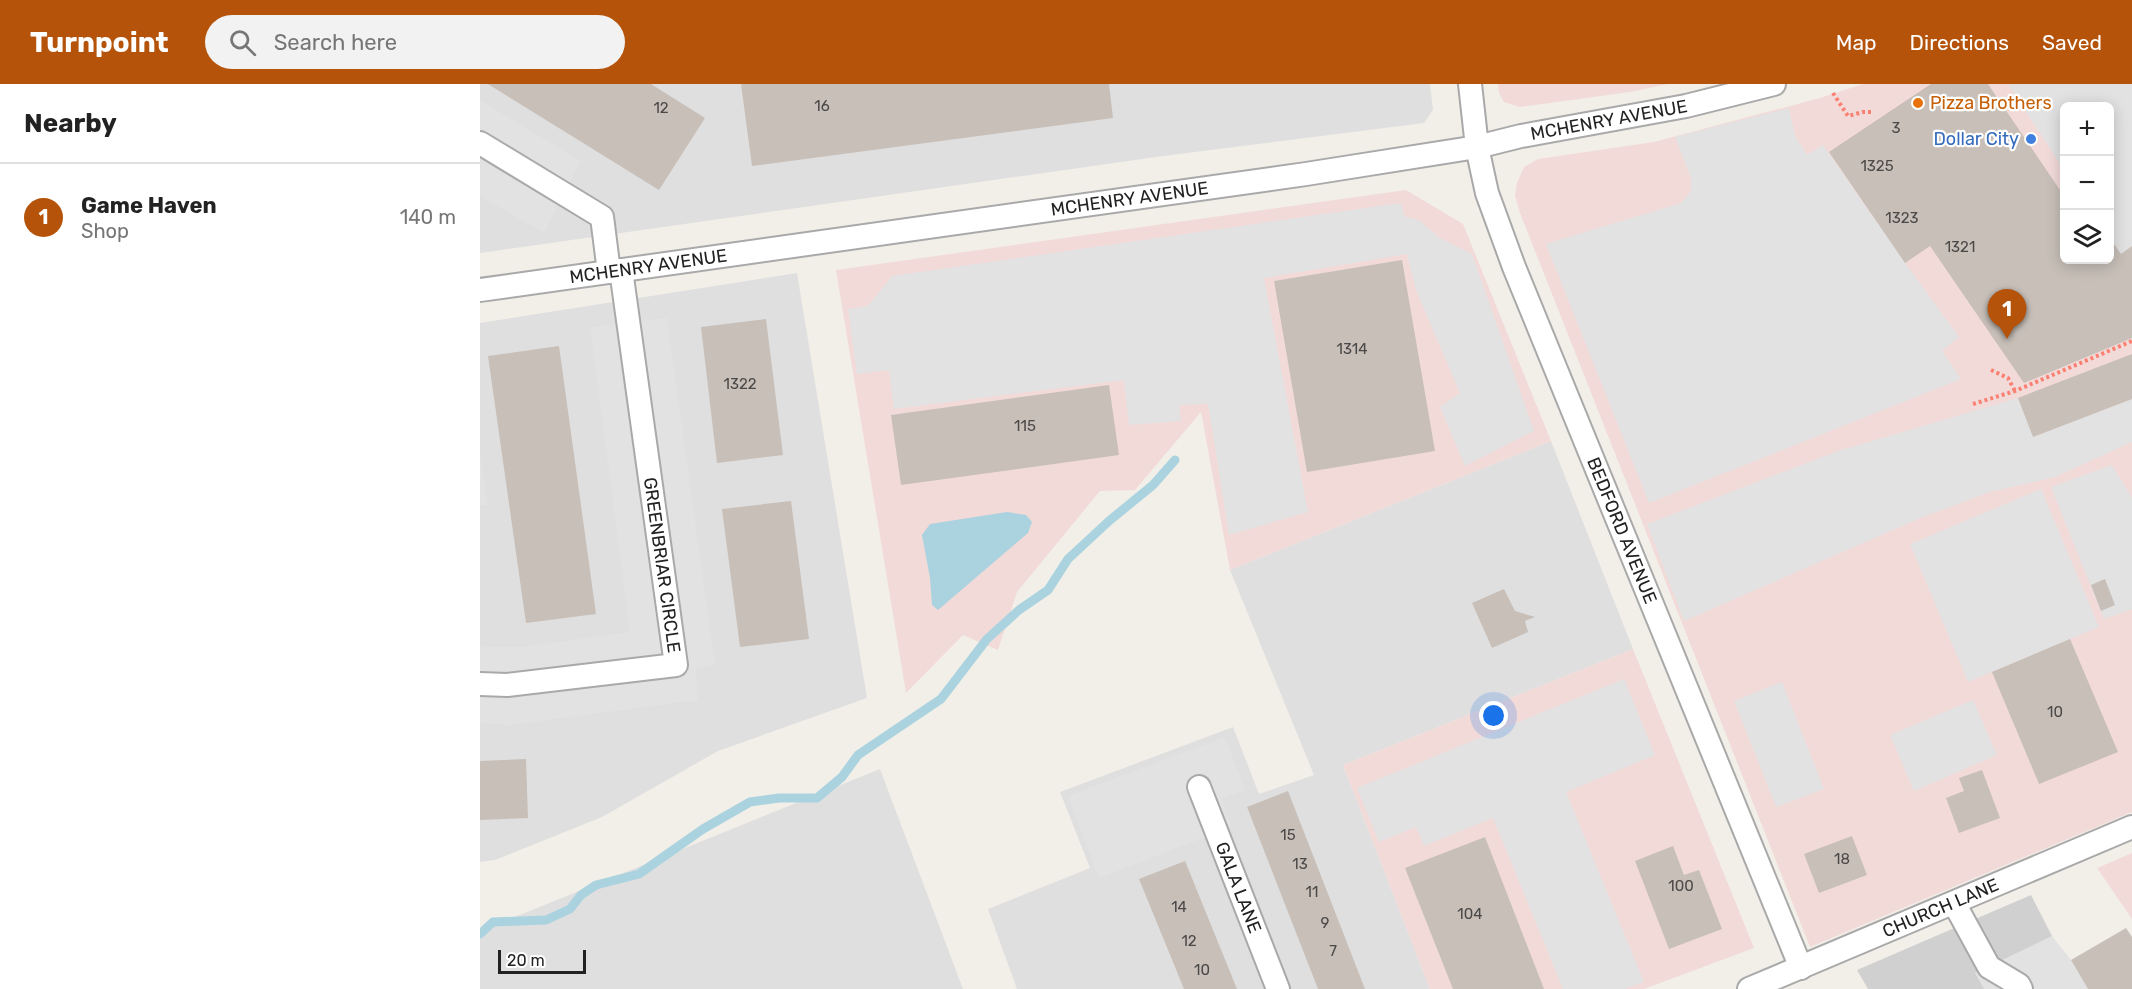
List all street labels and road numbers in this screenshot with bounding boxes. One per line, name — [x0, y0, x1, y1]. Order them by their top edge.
street label: MCHENRY AVENUE — [1529, 95, 1689, 145]
street label: MCHENRY AVENUE — [1049, 177, 1210, 221]
street label: MCHENRY AVENUE — [568, 244, 729, 288]
street label: BEDFORD AVENUE — [1582, 454, 1662, 607]
street label: GREENBRIAR CIRCLE — [639, 476, 685, 654]
street label: GALA LANE — [1211, 839, 1266, 936]
street label: CHURCH LANE — [1879, 874, 2002, 942]

